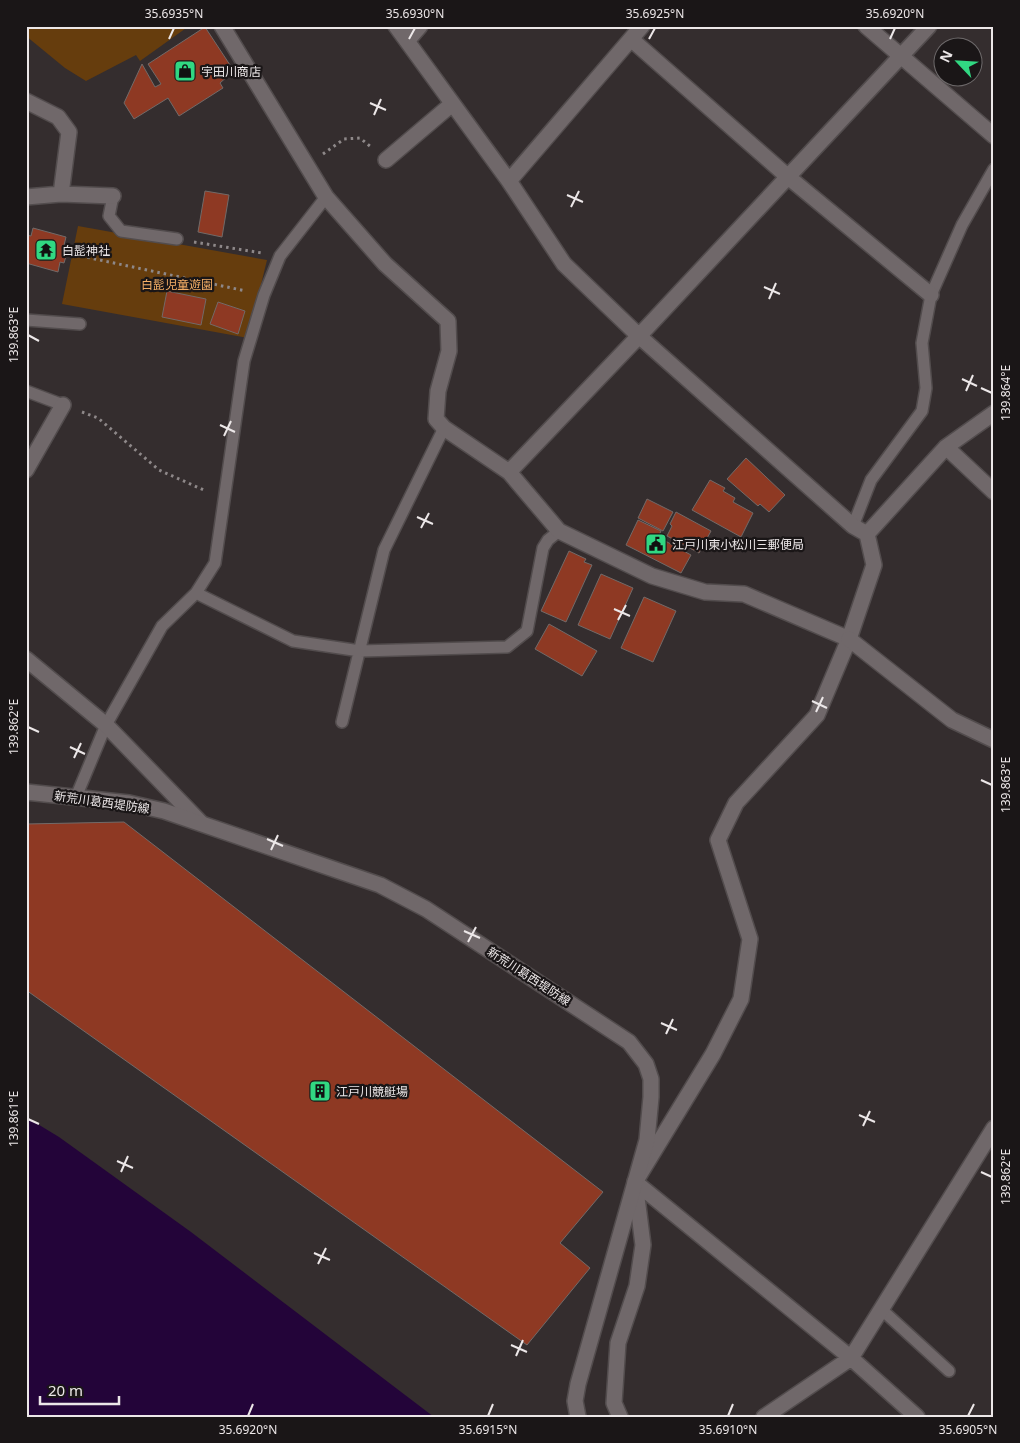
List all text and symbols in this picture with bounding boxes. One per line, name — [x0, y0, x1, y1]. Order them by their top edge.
text: 35.6935°N — [145, 5, 203, 22]
text: 35.6930°N — [386, 5, 444, 22]
text: 35.6925°N — [626, 5, 684, 22]
text: 35.6920°N — [866, 5, 924, 22]
north arrow — [932, 38, 982, 88]
text: N — [935, 47, 957, 65]
shop icon: 宇田川商店 — [173, 59, 197, 83]
place label: 宇田川商店 — [201, 63, 261, 80]
temple icon: 白髭神社 — [34, 238, 58, 262]
place label: 白髭神社 — [62, 242, 110, 259]
park label: 白髭児童遊園 — [141, 276, 213, 293]
text: 139.863°E — [5, 307, 22, 363]
text: 139.864°E — [997, 365, 1014, 421]
public building icon: 江戸川東小松川三郵便局 — [644, 532, 668, 556]
place label: 江戸川東小松川三郵便局 — [672, 536, 804, 553]
text: 139.862°E — [5, 699, 22, 755]
text: 139.863°E — [997, 757, 1014, 813]
street label: 新荒川葛西堤防線 — [53, 787, 151, 817]
street label: 新荒川葛西堤防線 — [484, 943, 574, 1009]
building icon: 江戸川競艇場 — [308, 1079, 332, 1103]
place label: 江戸川競艇場 — [336, 1083, 408, 1100]
text: 139.861°E — [5, 1091, 22, 1147]
text: 139.862°E — [997, 1149, 1014, 1205]
scale bar — [40, 1373, 119, 1405]
text: 20 m — [48, 1380, 83, 1400]
text: 35.6920°N — [219, 1421, 277, 1438]
text: 35.6915°N — [459, 1421, 517, 1438]
text: 35.6910°N — [699, 1421, 757, 1438]
text: 35.6905°N — [939, 1421, 997, 1438]

